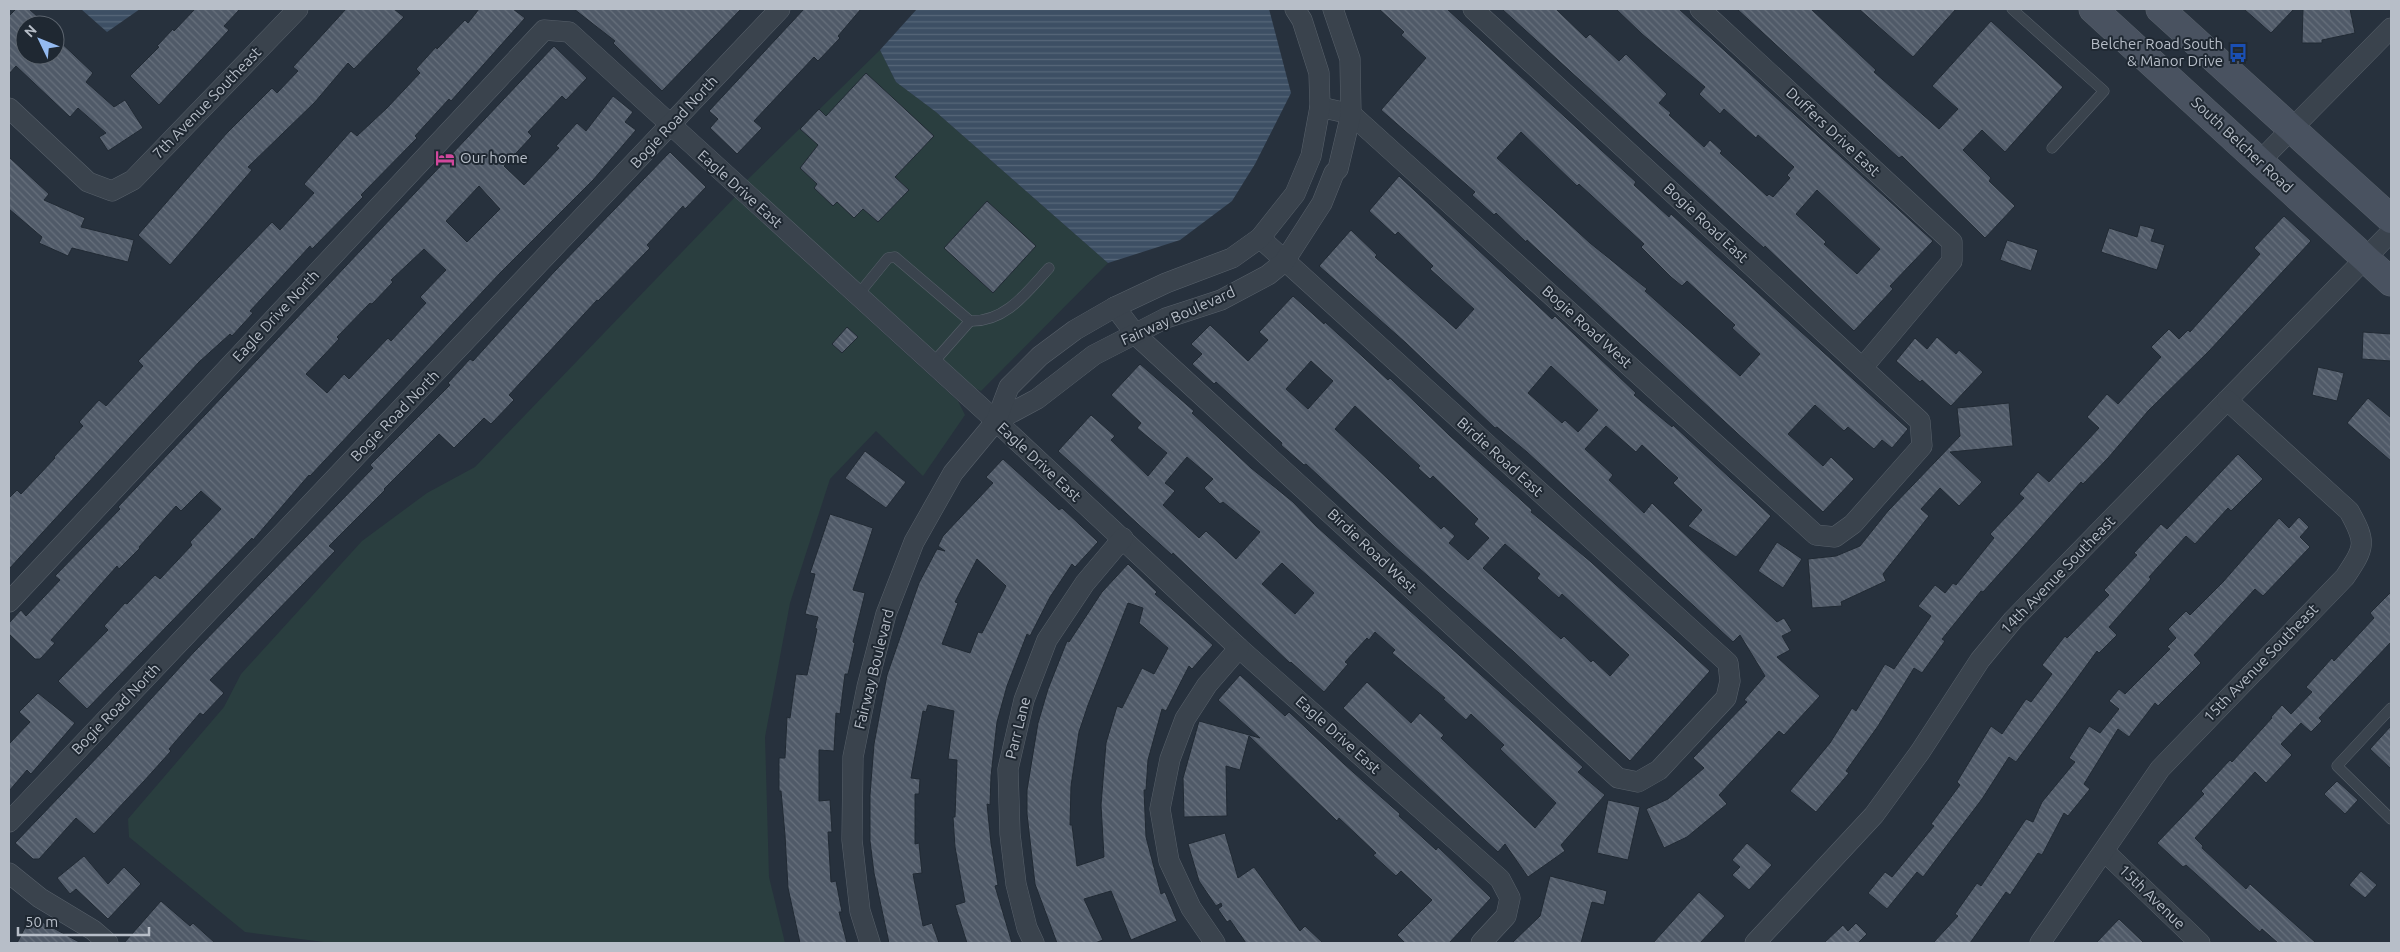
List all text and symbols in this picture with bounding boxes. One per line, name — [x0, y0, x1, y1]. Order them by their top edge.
north arrow — [15, 15, 65, 65]
text: N — [21, 22, 40, 40]
place label: Belcher Road South & Manor Drive — [2091, 35, 2223, 69]
bus stop icon: Belcher Road South & Manor Drive — [2227, 42, 2249, 64]
street label: 7th Avenue Southeast — [149, 43, 264, 162]
street label: Bogie Road North — [627, 72, 721, 171]
street label: Duffers Drive East — [1783, 84, 1884, 179]
street label: South Belcher Road — [2188, 93, 2297, 196]
street label: Eagle Drive East — [695, 146, 786, 231]
hotel icon: Our home — [434, 147, 456, 169]
place label: Our home — [460, 149, 528, 166]
street label: Bogie Road East — [1661, 179, 1752, 266]
street label: Eagle Drive North — [229, 266, 322, 365]
street label: Bogie Road West — [1539, 282, 1636, 371]
street label: Fairway Boulevard — [1118, 283, 1238, 348]
street label: Bogie Road North — [347, 367, 442, 465]
street label: Birdie Road East — [1454, 414, 1547, 500]
street label: Eagle Drive East — [994, 419, 1085, 505]
street label: Birdie Road West — [1324, 505, 1420, 596]
street label: 14th Avenue Southeast — [1997, 512, 2118, 637]
street label: 15th Avenue Southeast — [2200, 600, 2321, 725]
street label: Fairway Boulevard — [850, 607, 897, 731]
street label: Bogie Road North — [68, 660, 163, 758]
street label: Eagle Drive East — [1293, 692, 1384, 777]
street label: Parr Lane — [1002, 695, 1033, 761]
street label: 15th Avenue — [2116, 861, 2189, 932]
scale bar — [18, 904, 149, 936]
text: 50 m — [25, 913, 58, 930]

